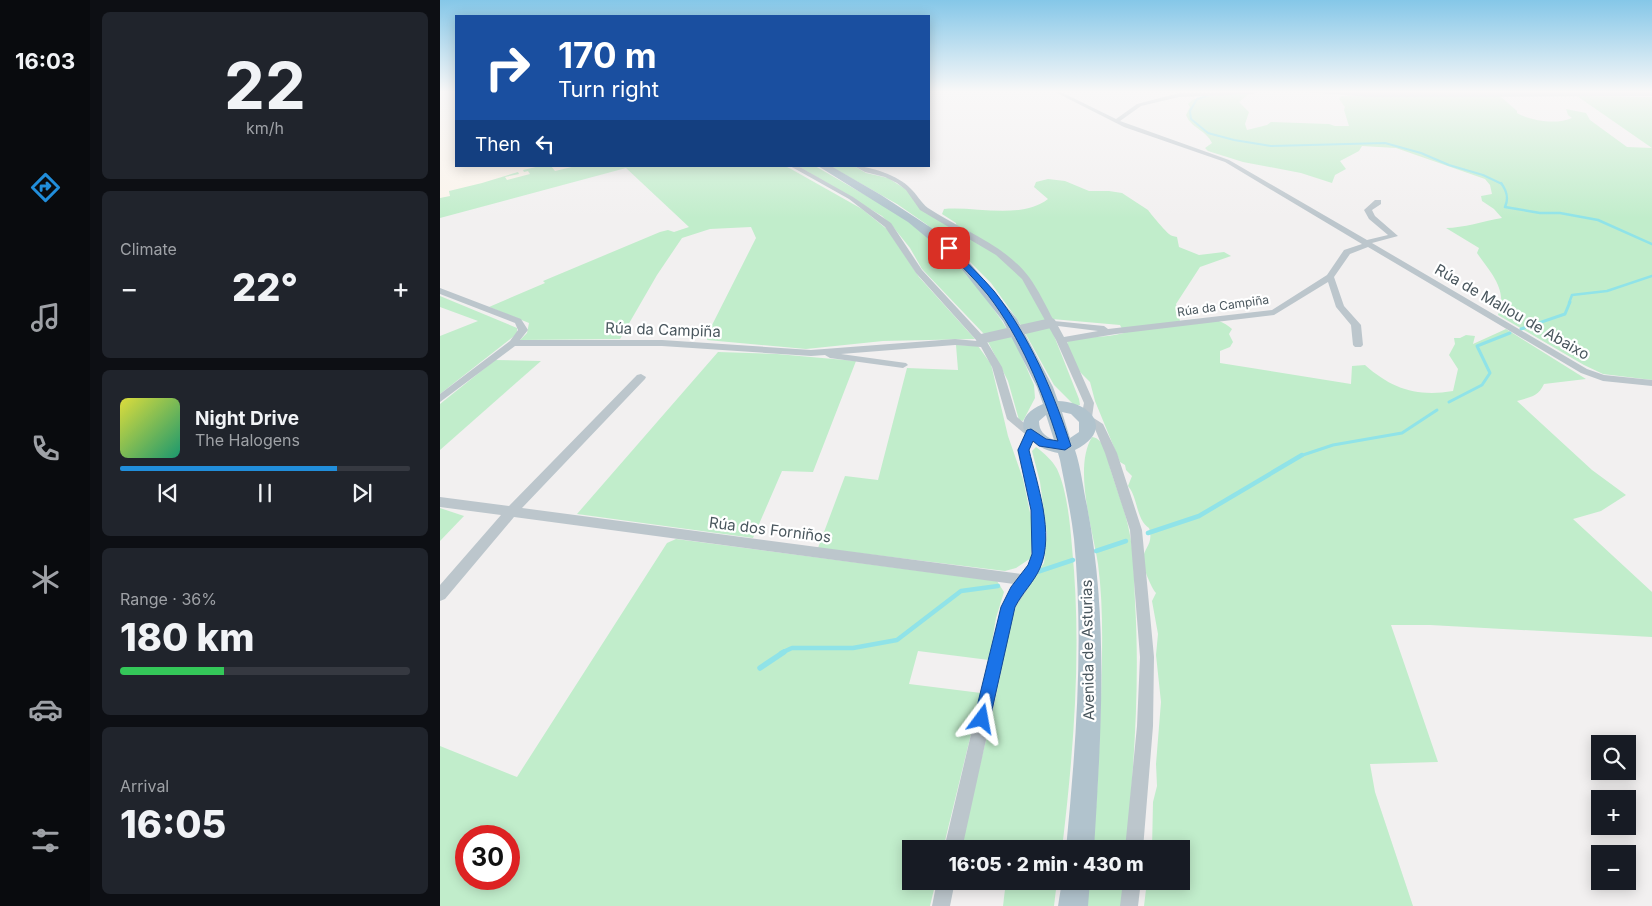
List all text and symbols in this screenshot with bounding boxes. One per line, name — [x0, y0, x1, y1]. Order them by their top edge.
text: 170 m — [558, 34, 657, 76]
icon: right — [475, 35, 540, 100]
text: 22 — [224, 46, 306, 125]
text: 16:03 — [15, 48, 75, 74]
text: Turn right — [558, 76, 659, 102]
text: km/h — [246, 118, 284, 138]
icon: left — [531, 130, 559, 158]
text: Then — [475, 133, 521, 156]
icon: directions — [28, 170, 63, 205]
pin — [928, 227, 970, 269]
icon: arrive — [935, 234, 963, 262]
text: Climate — [120, 239, 177, 259]
street label: Rúa de Mallou de Abaixo — [1432, 259, 1593, 364]
text: 22° — [232, 264, 298, 310]
text: − — [120, 271, 139, 305]
text: + — [391, 271, 410, 305]
street label: Rúa da Campiña — [1176, 292, 1270, 319]
icon: music — [28, 300, 63, 335]
street label: Rúa da Campiña — [605, 318, 721, 341]
text: Night Drive — [195, 407, 299, 430]
text: The Halogens — [195, 430, 300, 450]
icon: phone — [28, 431, 63, 466]
icon: previous — [154, 479, 182, 507]
icon: pause — [251, 479, 279, 507]
icon: next — [348, 479, 376, 507]
street label: Rúa dos Forniños — [708, 513, 832, 546]
icon: climate — [28, 562, 63, 597]
street label: Avenida de Asturias — [1077, 579, 1098, 720]
text: Range · 36% — [120, 589, 217, 609]
text: 180 km — [120, 614, 254, 660]
icon: car — [28, 692, 63, 727]
position arrow — [955, 692, 1007, 744]
map controls — [1591, 735, 1636, 890]
button: search — [1591, 735, 1636, 780]
text: Arrival — [120, 776, 169, 796]
button: + — [1591, 790, 1636, 835]
text: 16:05 — [120, 801, 226, 847]
icon: filters — [28, 823, 63, 858]
speed limit sign: 30 — [455, 825, 520, 890]
button: − — [1591, 845, 1636, 890]
text: 16:05 · 2 min · 430 m — [948, 853, 1144, 876]

